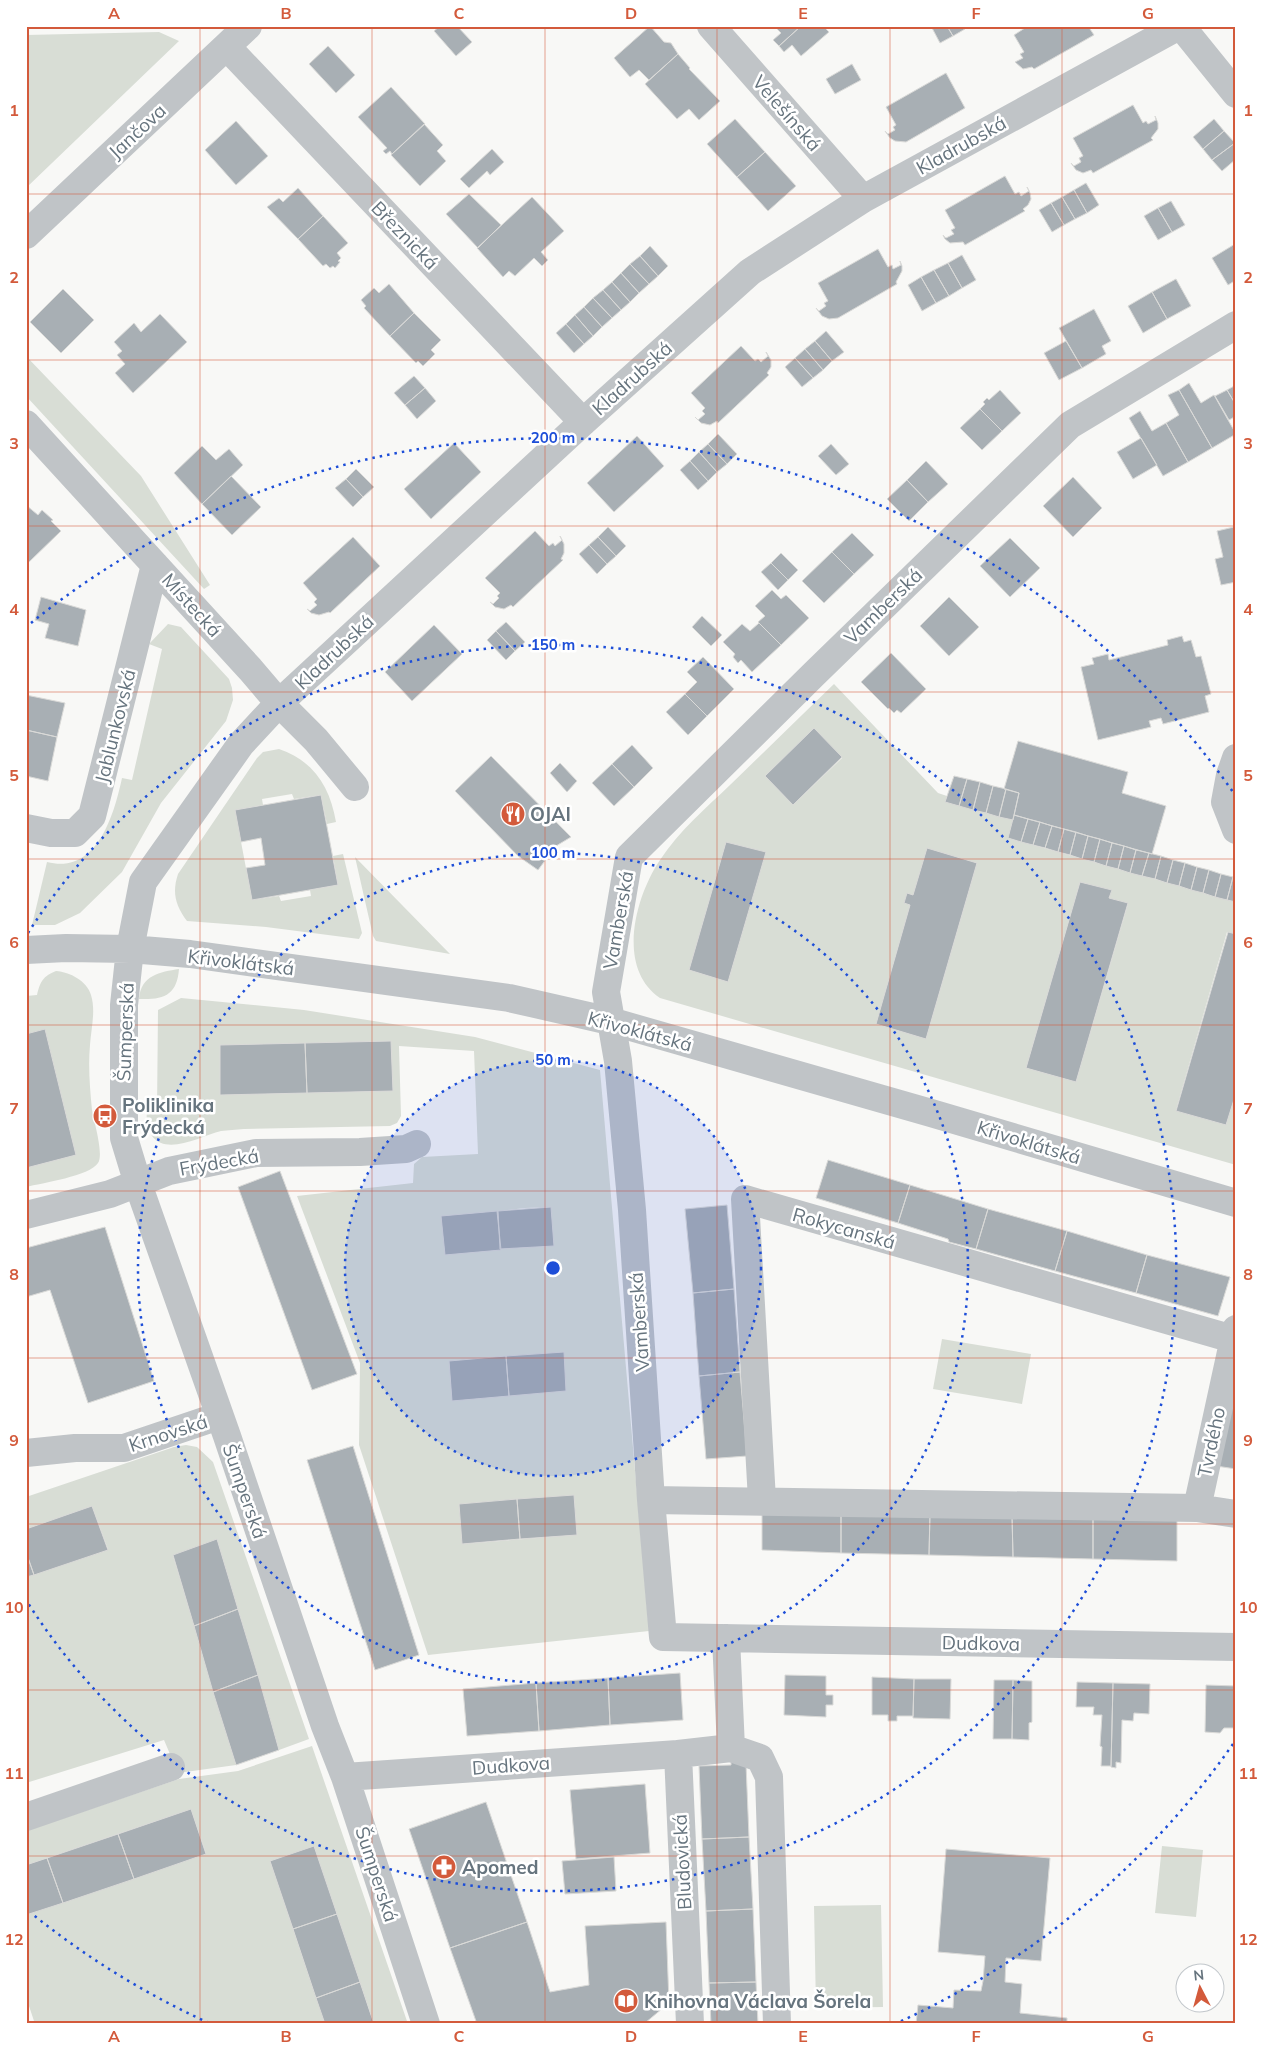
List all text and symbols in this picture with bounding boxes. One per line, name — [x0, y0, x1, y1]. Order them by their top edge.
text: A — [108, 3, 120, 23]
text: B — [280, 3, 292, 23]
text: C — [454, 3, 465, 23]
text: D — [625, 3, 637, 23]
text: E — [798, 3, 808, 23]
text: F — [971, 3, 981, 23]
text: G — [1142, 3, 1154, 23]
street label: Velešínská — [747, 70, 827, 156]
street label: Jančova — [103, 98, 171, 164]
text: 1 — [9, 100, 19, 120]
text: 1 — [1243, 100, 1253, 120]
street label: Kladrubská — [912, 110, 1010, 180]
street label: Březnická — [366, 196, 444, 274]
text: 2 — [9, 267, 19, 287]
text: 2 — [1243, 267, 1253, 287]
street label: Kladrubská — [587, 336, 677, 420]
text: 200 m — [531, 428, 575, 447]
text: 3 — [9, 433, 19, 453]
text: 3 — [1243, 433, 1253, 453]
street label: Vamberská — [839, 563, 927, 649]
street label: Místecká — [157, 568, 227, 642]
text: 4 — [9, 599, 19, 619]
text: 4 — [1243, 599, 1253, 619]
street label: Kladrubská — [290, 609, 378, 695]
text: 150 m — [531, 635, 575, 654]
street label: Jablunkovská — [89, 667, 141, 785]
text: 5 — [9, 765, 19, 785]
text: 5 — [1243, 765, 1253, 785]
restaurant icon: OJAI — [500, 801, 526, 827]
place label: OJAI — [530, 802, 571, 826]
text: 100 m — [531, 843, 575, 862]
street label: Vamberská — [598, 869, 638, 971]
text: 6 — [9, 932, 19, 952]
text: 6 — [1243, 932, 1253, 952]
street label: Křivoklátská — [186, 944, 296, 980]
street label: Šumperská — [111, 982, 139, 1082]
street label: Křivoklátská — [585, 1006, 695, 1056]
text: 50 m — [535, 1050, 571, 1069]
place label: Poliklinika Frýdecká — [122, 1093, 214, 1139]
text: 7 — [9, 1098, 19, 1118]
text: 7 — [1243, 1098, 1253, 1118]
bus stop icon: Poliklinika Frýdecká — [92, 1103, 118, 1129]
street label: Křivoklátská — [974, 1115, 1084, 1169]
street label: Frýdecká — [177, 1143, 261, 1181]
street label: Rokycanská — [790, 1202, 898, 1254]
centre of rings — [544, 1259, 562, 1277]
text: 8 — [9, 1264, 19, 1284]
text: 8 — [1243, 1264, 1253, 1284]
street label: Vamberská — [624, 1272, 654, 1372]
street label: Tvrdého — [1192, 1405, 1230, 1479]
street label: Krnovská — [126, 1409, 210, 1457]
text: 9 — [9, 1430, 19, 1450]
text: 9 — [1243, 1430, 1253, 1450]
street label: Šumperská — [218, 1440, 272, 1542]
text: 10 — [4, 1597, 24, 1617]
text: 10 — [1238, 1597, 1258, 1617]
street label: Dudkova — [942, 1630, 1020, 1656]
street label: Dudkova — [471, 1750, 551, 1780]
text: 11 — [4, 1763, 24, 1783]
text: 11 — [1238, 1763, 1258, 1783]
street label: Bludovická — [668, 1814, 696, 1910]
street label: Šumperská — [350, 1823, 404, 1925]
pharmacy icon: Apomed — [431, 1854, 457, 1880]
place label: Apomed — [462, 1855, 539, 1879]
text: 12 — [4, 1929, 24, 1949]
text: 12 — [1238, 1929, 1258, 1949]
north arrow — [1174, 1962, 1224, 2012]
text: N — [1192, 1966, 1205, 1985]
library icon: Knihovna Václava Šorela — [613, 1988, 639, 2014]
place label: Knihovna Václava Šorela — [644, 1989, 871, 2013]
text: A — [108, 2026, 120, 2046]
text: B — [280, 2026, 292, 2046]
text: C — [454, 2026, 465, 2046]
text: D — [625, 2026, 637, 2046]
text: E — [798, 2026, 808, 2046]
text: F — [971, 2026, 981, 2046]
text: G — [1142, 2026, 1154, 2046]

